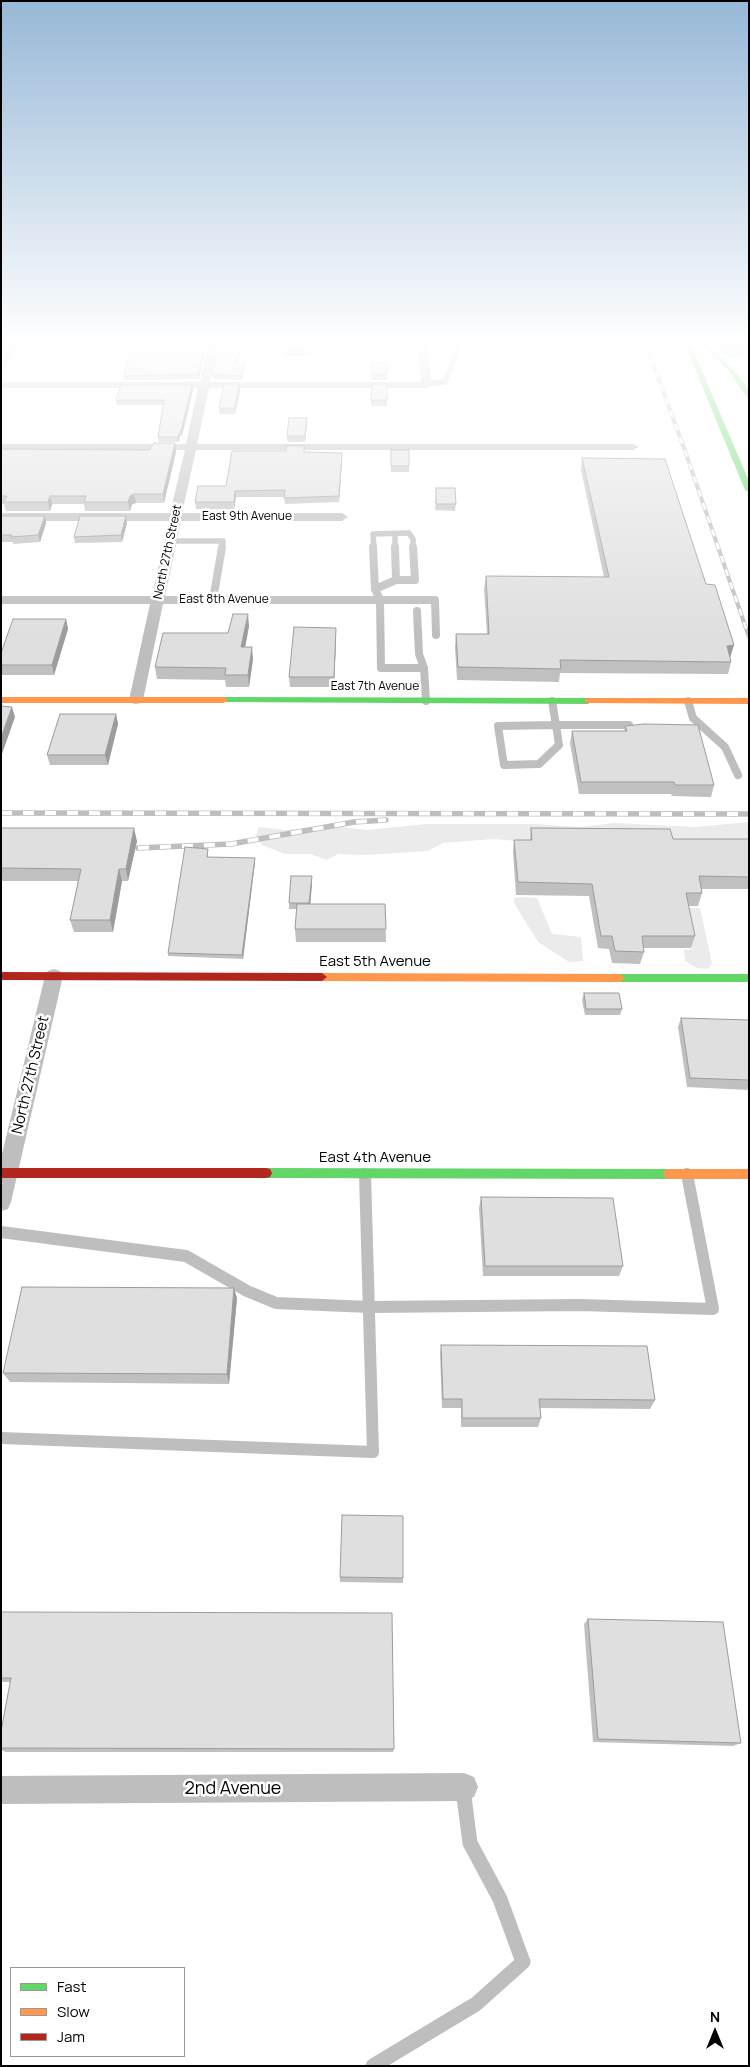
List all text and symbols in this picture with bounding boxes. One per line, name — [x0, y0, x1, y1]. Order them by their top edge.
street label: North 27th Street — [151, 503, 185, 601]
street label: East 9th Avenue — [202, 510, 292, 524]
street label: East 8th Avenue — [179, 593, 269, 607]
street label: East 7th Avenue — [331, 680, 419, 694]
street label: East 5th Avenue — [319, 953, 431, 971]
street label: North 27th Street — [9, 1014, 53, 1136]
street label: East 4th Avenue — [319, 1149, 431, 1167]
street label: 2nd Avenue — [185, 1778, 281, 1800]
legend — [10, 1967, 185, 2057]
text: Fast — [57, 1976, 86, 1997]
text: Slow — [57, 2001, 90, 2022]
north arrow — [690, 2007, 740, 2057]
text: N — [710, 2007, 720, 2026]
text: Jam — [57, 2026, 85, 2047]

